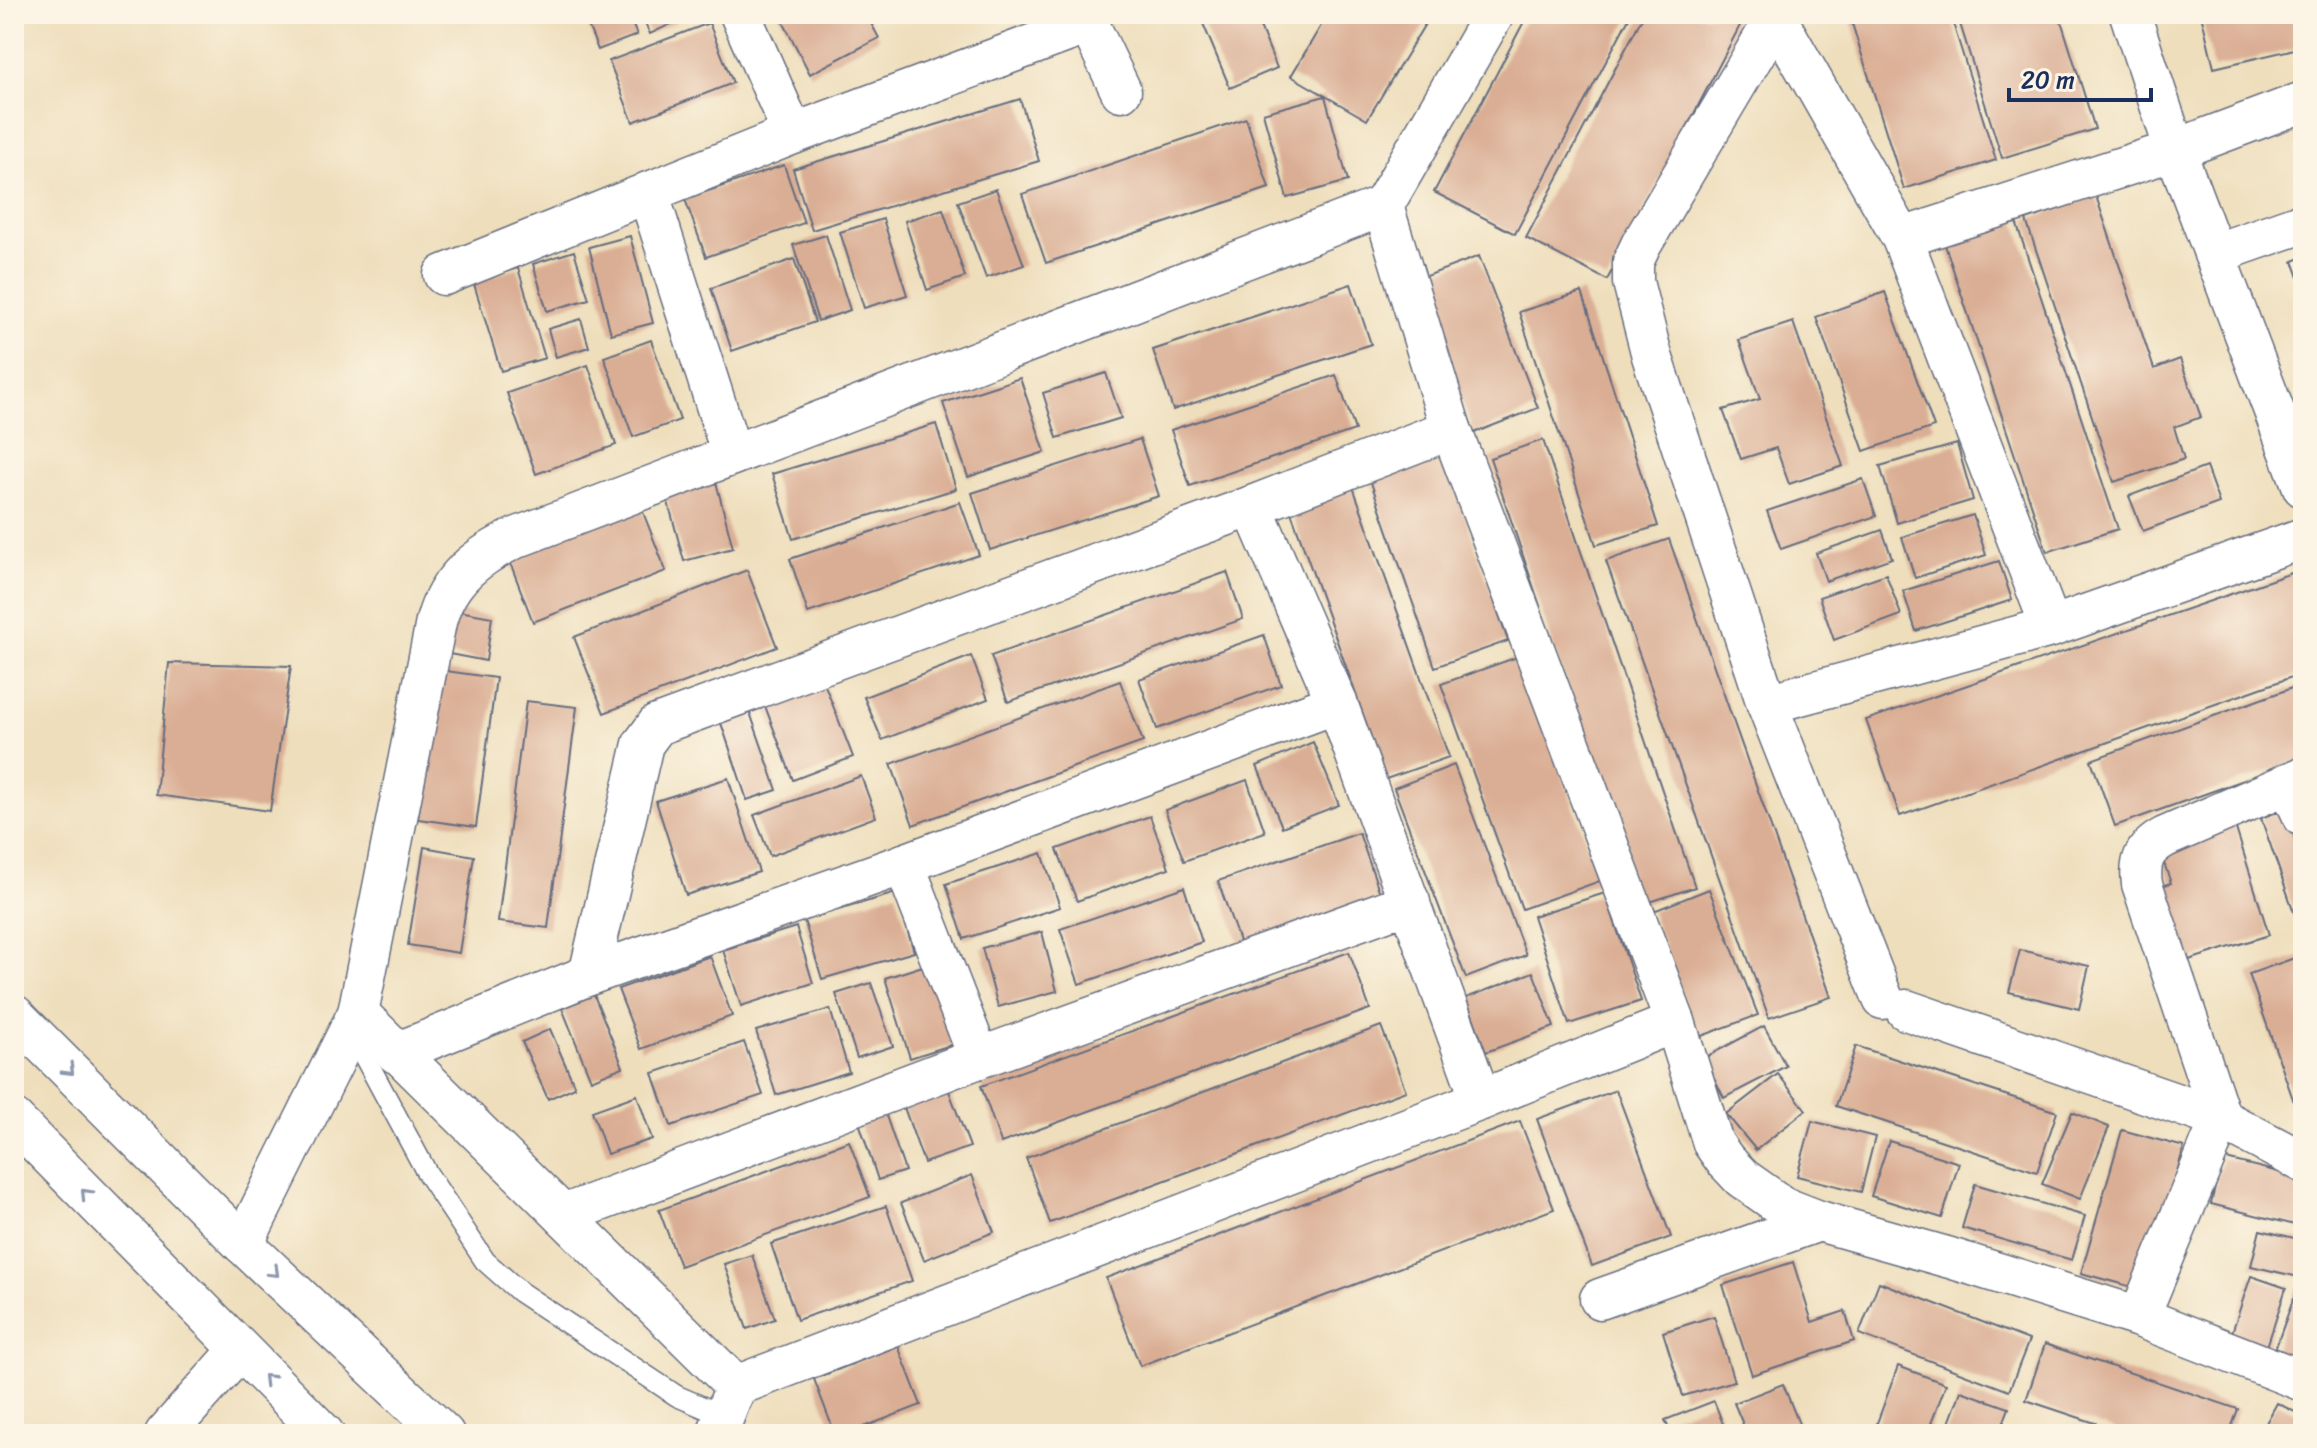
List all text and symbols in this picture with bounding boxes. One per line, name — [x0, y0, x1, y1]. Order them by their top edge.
scale bar — [2009, 52, 2151, 102]
text: 20 m — [2021, 59, 2075, 101]
one-way arrow — [60, 1061, 74, 1075]
one-way arrow — [81, 1189, 95, 1203]
one-way arrow — [265, 1263, 279, 1278]
one-way arrow — [263, 1374, 277, 1388]

